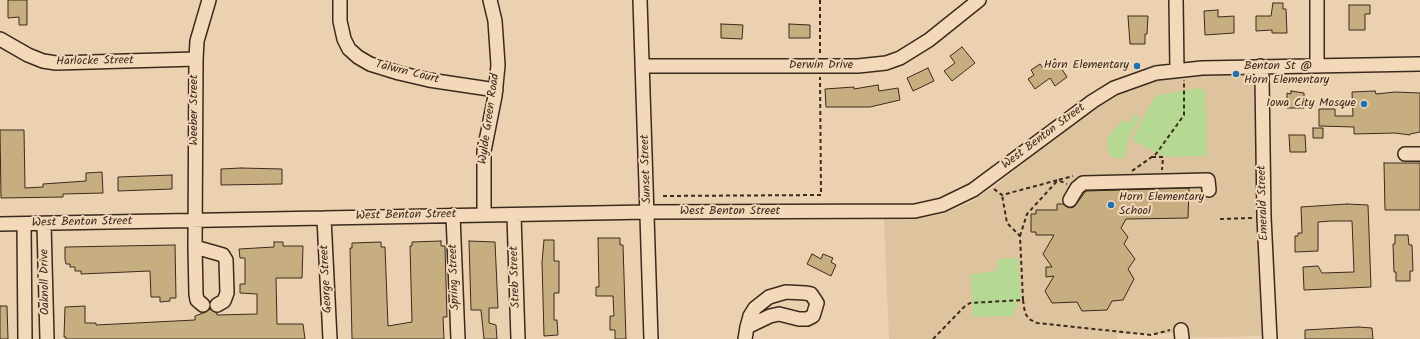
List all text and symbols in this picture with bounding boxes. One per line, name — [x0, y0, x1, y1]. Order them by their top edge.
street label: Harlocke Street — [56, 54, 134, 70]
street label: Talwrn Court — [374, 58, 440, 88]
street label: Derwin Drive — [789, 59, 853, 73]
place label: Horn Elementary — [1044, 59, 1129, 73]
place label: Benton St @ Horn Elementary — [1244, 60, 1329, 88]
marker: Horn Elementary — [1132, 61, 1142, 71]
marker: Benton St @ Horn Elementary — [1231, 69, 1241, 79]
street label: Wylde Green Road — [477, 73, 503, 165]
street label: Weeber Street — [188, 74, 202, 146]
place label: Iowa City Mosque — [1266, 97, 1356, 111]
marker: Iowa City Mosque — [1359, 99, 1369, 109]
street label: West Benton Street — [1000, 101, 1088, 173]
street label: Sunset Street — [639, 134, 655, 204]
street label: Emerald Street — [1255, 165, 1273, 241]
place label: Horn Elementary School — [1119, 191, 1204, 219]
marker: Horn Elementary School — [1106, 200, 1116, 210]
street label: West Benton Street — [680, 205, 780, 219]
street label: West Benton Street — [356, 208, 456, 224]
street label: West Benton Street — [32, 215, 132, 231]
street label: George Street — [318, 244, 336, 314]
street label: Spring Street — [447, 244, 463, 310]
street label: Streb Street — [508, 246, 524, 308]
street label: Oaknoll Drive — [38, 249, 54, 315]

